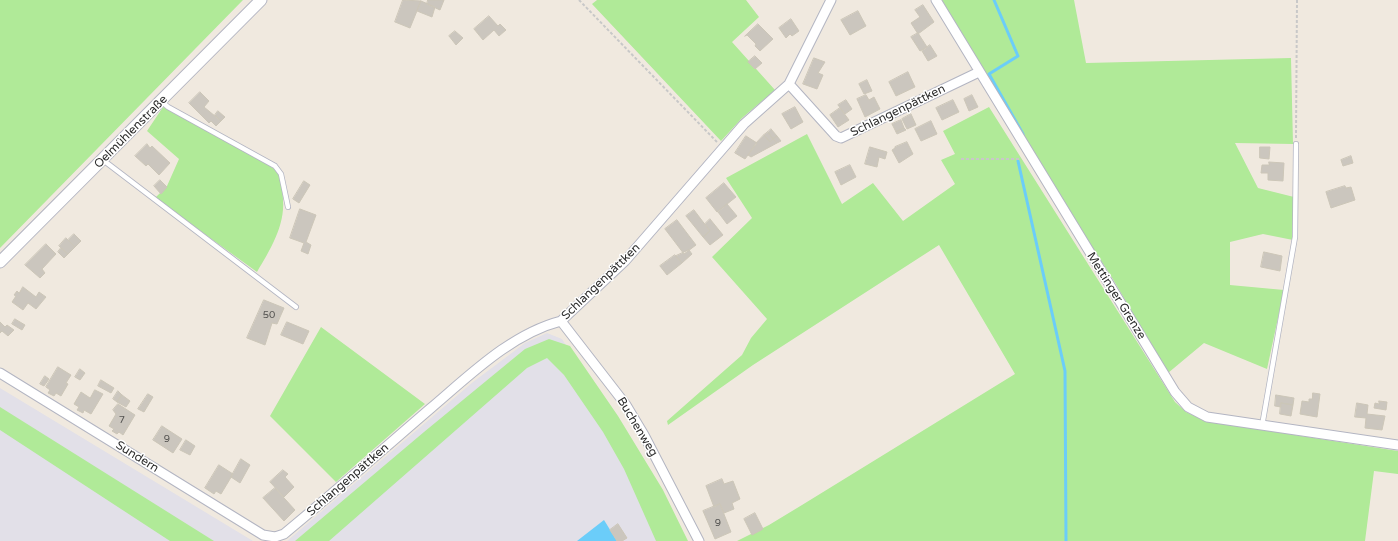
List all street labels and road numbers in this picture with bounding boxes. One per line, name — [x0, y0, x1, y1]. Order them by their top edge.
street label: Schlangenpättken — [848, 82, 948, 140]
street label: Oelmühlenstraße — [91, 92, 171, 172]
street label: Schlangenpättken — [559, 241, 643, 323]
street label: Mettinger Grenze — [1083, 250, 1149, 342]
street label: Buchenweg — [614, 395, 660, 459]
street label: Sundern — [113, 438, 161, 476]
street label: Schlangenpättken — [304, 441, 392, 519]

